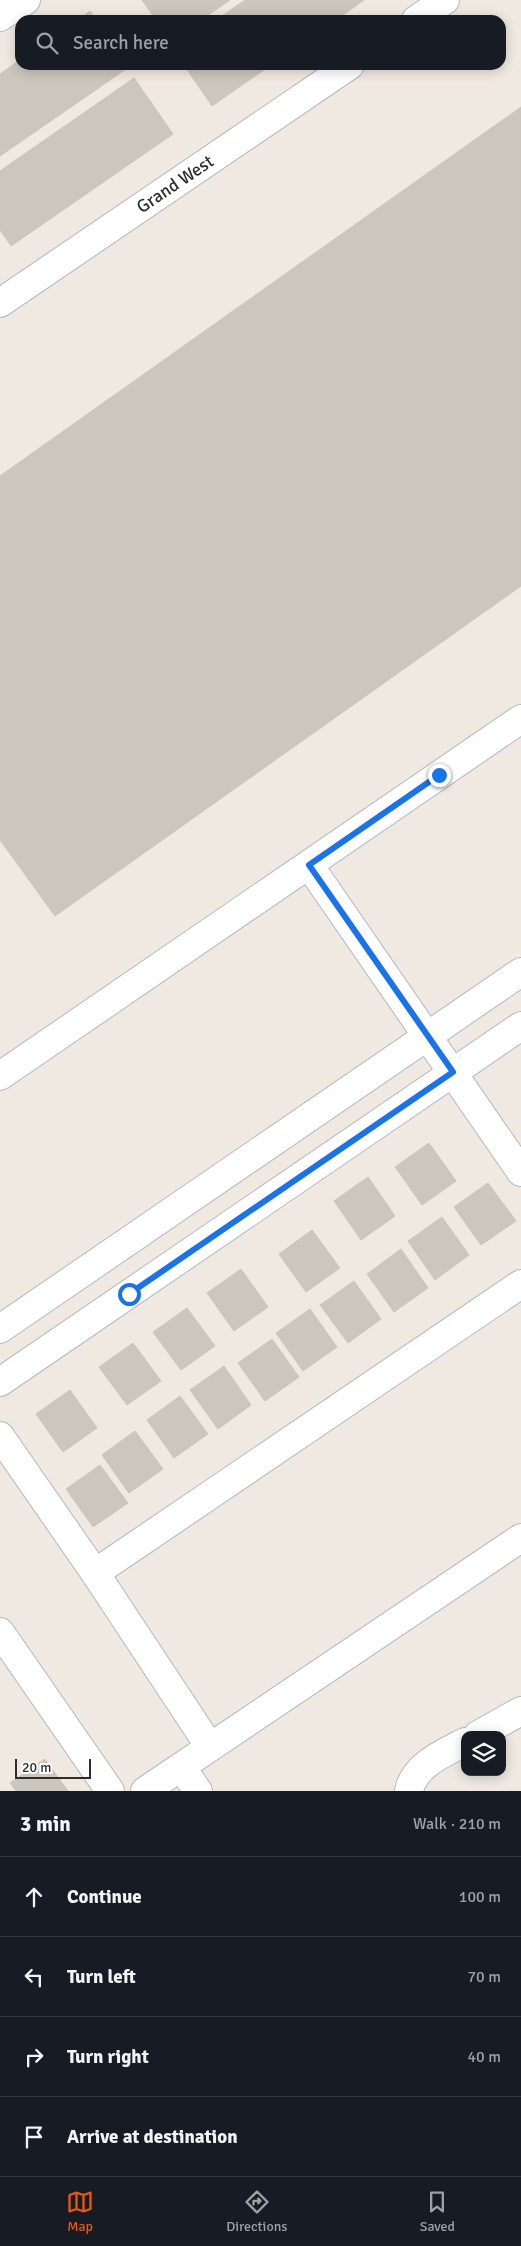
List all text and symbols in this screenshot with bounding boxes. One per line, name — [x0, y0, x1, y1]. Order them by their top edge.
search box — [15, 15, 506, 70]
icon: search — [33, 29, 61, 57]
text: Search here — [73, 31, 169, 55]
street label: Grand West — [132, 150, 218, 218]
route end — [428, 764, 451, 787]
route start — [118, 1283, 141, 1306]
map controls — [461, 1731, 506, 1776]
button: layers — [461, 1731, 506, 1776]
scale bar — [15, 1756, 91, 1779]
text: 20 m — [22, 1759, 51, 1776]
text: 3 min — [20, 1811, 71, 1837]
text: Walk · 210 m — [413, 1814, 501, 1834]
icon: ahead — [20, 1883, 48, 1911]
text: Continue — [67, 1885, 142, 1909]
text: 100 m — [459, 1887, 501, 1907]
icon: left — [20, 1963, 48, 1991]
text: Turn left — [67, 1965, 136, 1989]
text: 70 m — [467, 1967, 501, 1987]
icon: right — [20, 2043, 48, 2071]
text: Turn right — [67, 2045, 149, 2069]
text: 40 m — [467, 2047, 501, 2067]
icon: arrive — [20, 2123, 48, 2151]
text: Arrive at destination — [67, 2125, 238, 2149]
tab: Map — [66, 2188, 94, 2235]
tab: Directions — [226, 2188, 287, 2235]
tab: Saved — [420, 2188, 455, 2235]

